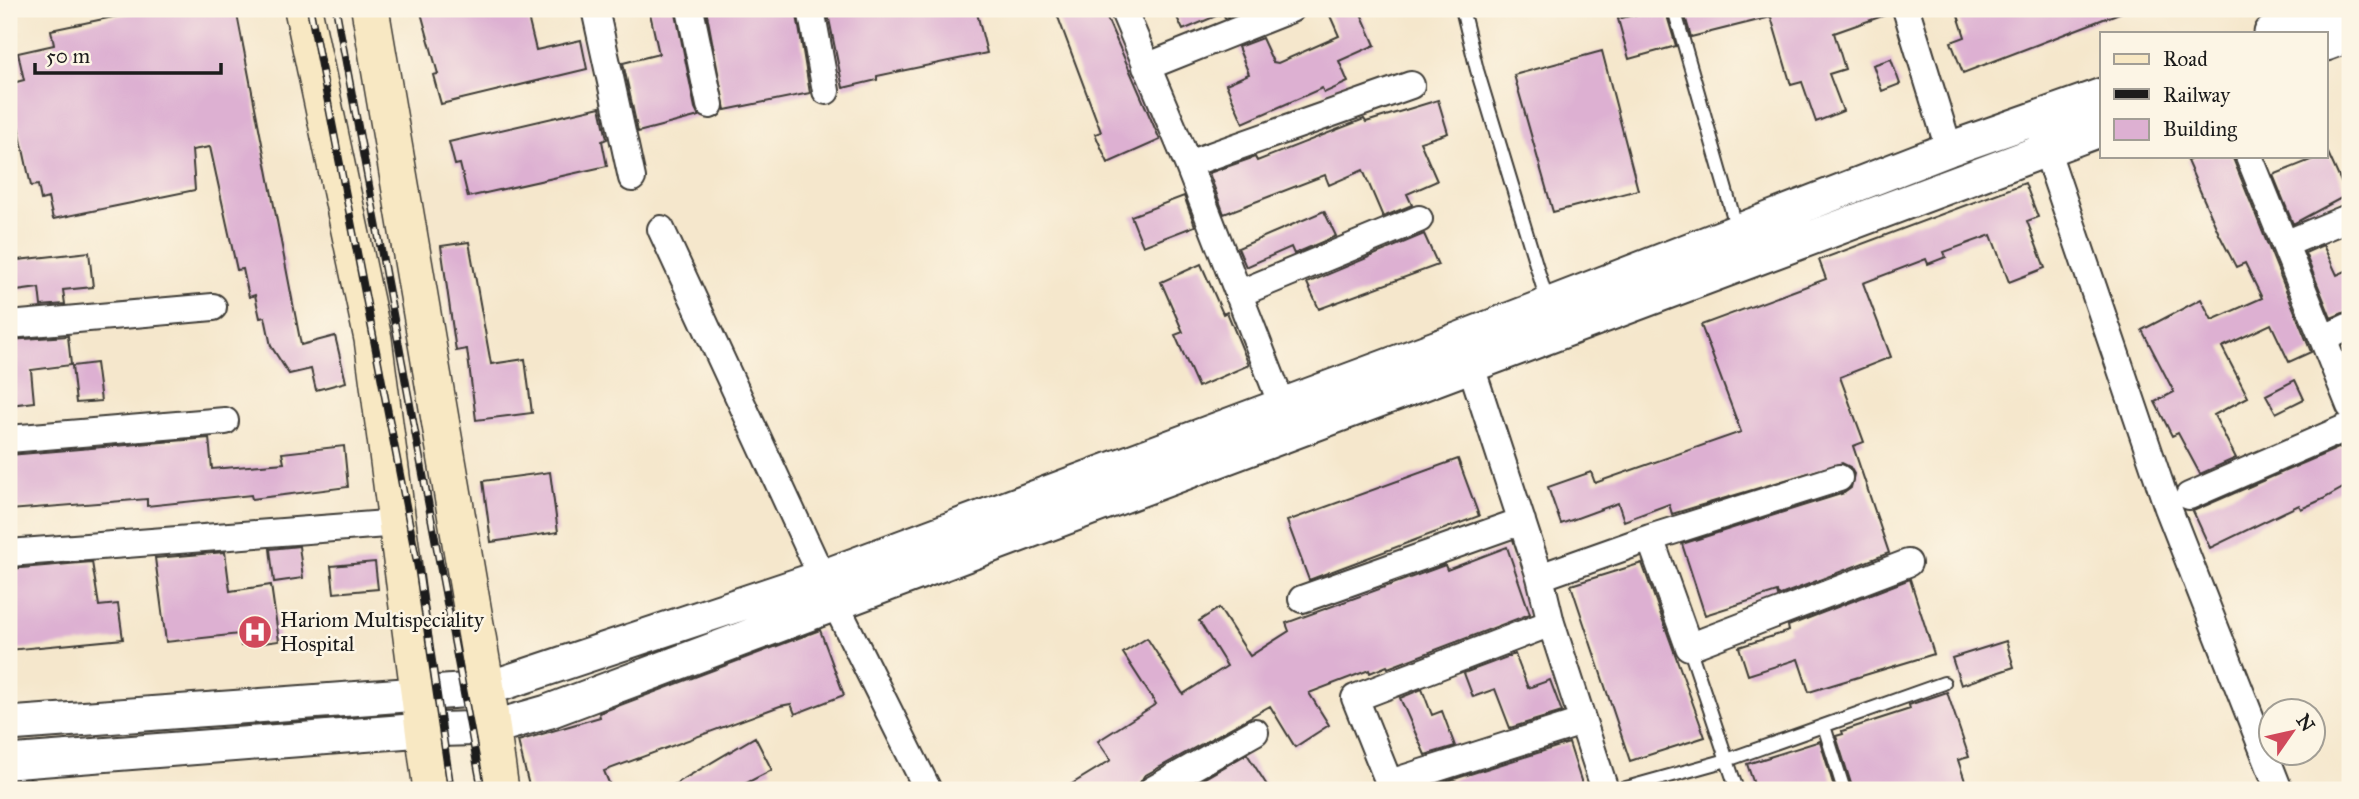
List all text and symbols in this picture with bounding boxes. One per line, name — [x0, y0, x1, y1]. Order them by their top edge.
scale bar — [35, 32, 220, 76]
legend — [2100, 32, 2328, 158]
text: 50 m — [46, 43, 91, 69]
text: Road — [2163, 46, 2208, 72]
text: Railway — [2163, 82, 2231, 108]
text: Building — [2163, 116, 2237, 142]
place label: Hariom Multispeciality Hospital — [280, 607, 485, 657]
hospital icon: Hariom Multispeciality Hospital — [236, 613, 274, 651]
north arrow — [2258, 698, 2328, 768]
text: N — [2292, 710, 2320, 736]

